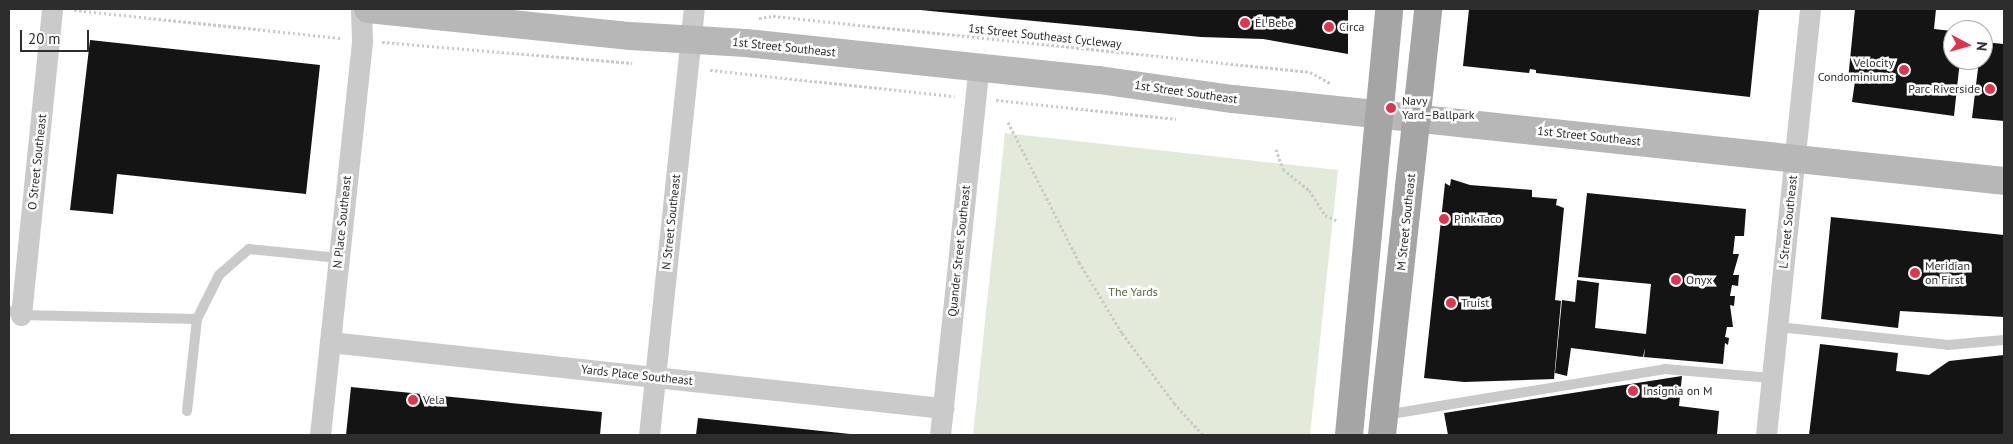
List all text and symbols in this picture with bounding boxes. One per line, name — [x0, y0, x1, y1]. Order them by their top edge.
place label: Él Bebe — [1255, 16, 1294, 30]
marker: Él Bebe — [1239, 17, 1251, 29]
scale bar — [22, 20, 91, 52]
place label: Circa — [1339, 20, 1365, 34]
north arrow — [1943, 20, 1993, 70]
street label: 1st Street Southeast Cycleway — [968, 21, 1122, 51]
marker: Circa — [1323, 21, 1335, 33]
text: 20 m — [28, 29, 61, 48]
street label: 1st Street Southeast — [732, 34, 836, 60]
text: N — [1972, 41, 1991, 52]
place label: Velocity Condominiums — [1818, 56, 1894, 84]
marker: Velocity Condominiums — [1898, 64, 1910, 76]
street label: 1st Street Southeast — [1134, 78, 1238, 106]
place label: Parc Riverside — [1908, 82, 1980, 96]
marker: Parc Riverside — [1984, 83, 1996, 95]
place label: Navy Yard–Ballpark — [1402, 94, 1474, 122]
marker: Navy Yard–Ballpark — [1384, 101, 1398, 115]
street label: O Street Southeast — [25, 113, 49, 211]
street label: 1st Street Southeast — [1537, 123, 1641, 149]
street label: N Street Southeast — [659, 173, 683, 271]
street label: M Street Southeast — [1394, 173, 1418, 271]
street label: L Street Southeast — [1776, 174, 1800, 270]
street label: N Place Southeast — [330, 175, 354, 269]
street label: Quander Street Southeast — [945, 185, 973, 317]
place label: Pink Taco — [1454, 212, 1502, 226]
marker: Pink Taco — [1438, 213, 1450, 225]
place label: Meridian on First — [1925, 259, 1970, 287]
marker: Meridian on First — [1909, 267, 1921, 279]
place label: Onyx — [1686, 273, 1712, 287]
marker: Onyx — [1670, 274, 1682, 286]
park label: The Yards — [1108, 285, 1158, 299]
place label: Truist — [1461, 296, 1489, 310]
marker: Truist — [1445, 297, 1457, 309]
street label: Yards Place Southeast — [580, 362, 694, 388]
place label: Insignia on M — [1643, 384, 1712, 398]
marker: Insignia on M — [1627, 385, 1639, 397]
place label: Vela — [423, 393, 445, 407]
marker: Vela — [407, 394, 419, 406]

